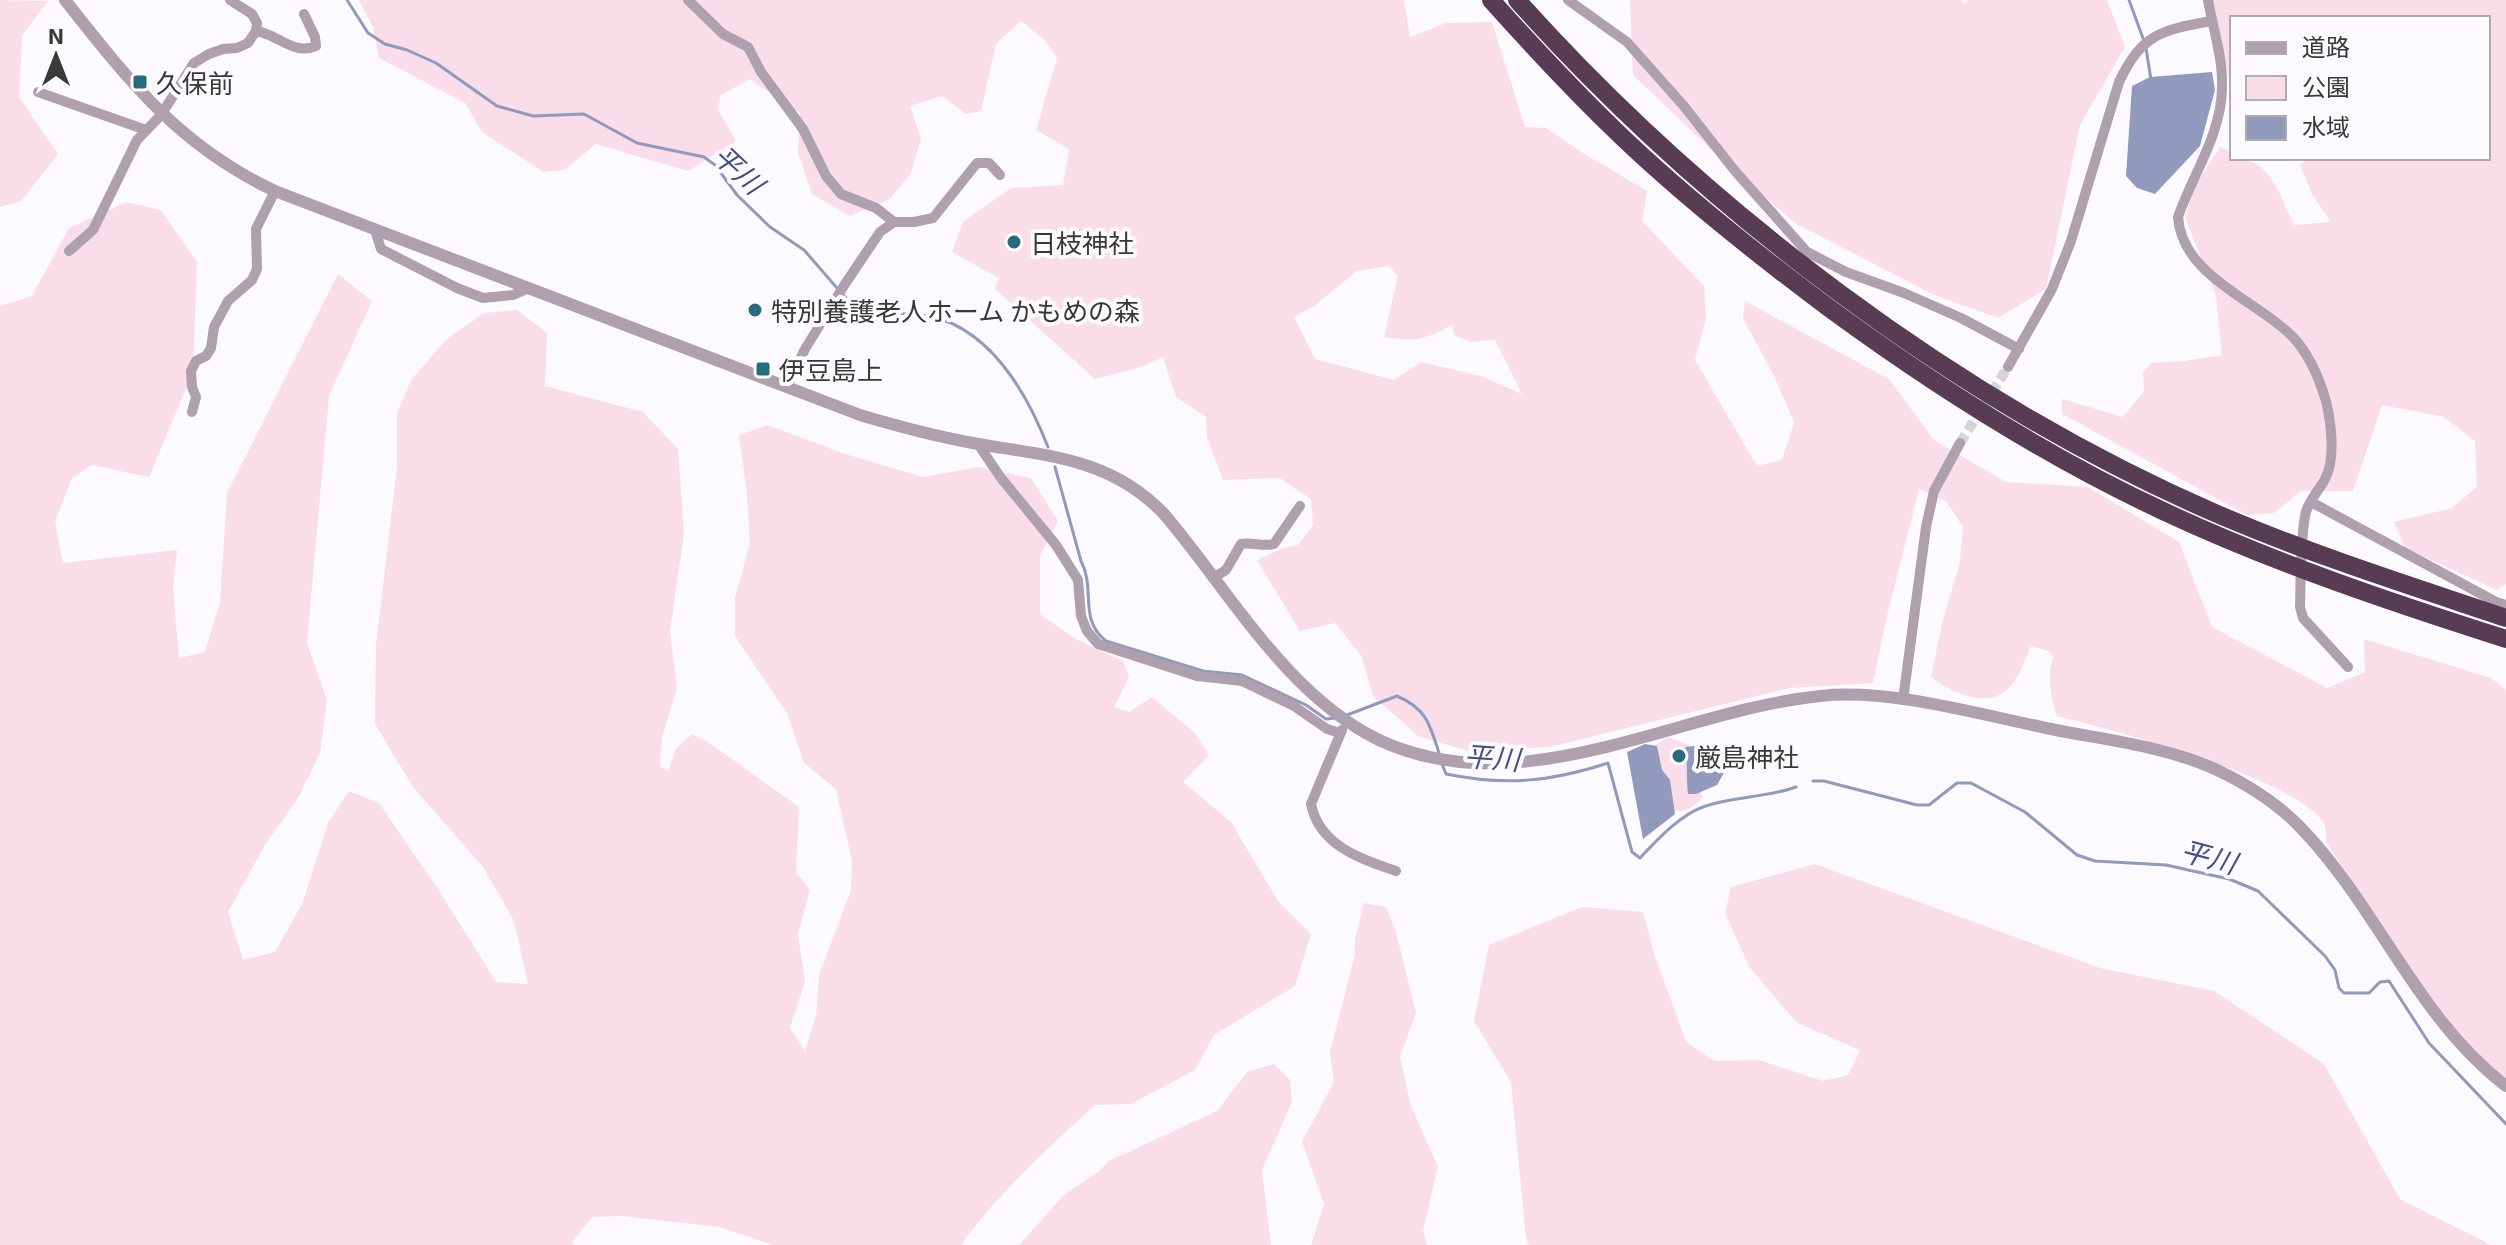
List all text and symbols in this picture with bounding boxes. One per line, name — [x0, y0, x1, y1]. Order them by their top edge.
north arrow — [16, 16, 96, 96]
legend — [2230, 16, 2490, 160]
text: N — [48, 22, 64, 48]
text: 道路 — [2302, 32, 2350, 61]
place label: 久保前 — [156, 67, 234, 98]
text: 公園 — [2302, 72, 2350, 101]
marker: 久保前 — [131, 73, 149, 91]
text: 水域 — [2302, 112, 2350, 141]
water label: 平川 — [707, 137, 773, 203]
place label: 日枝神社 — [1030, 227, 1134, 258]
marker: 日枝神社 — [1005, 233, 1023, 251]
place label: 特別養護老人ホーム かもめの森 — [771, 295, 1140, 326]
marker: 特別養護老人ホーム かもめの森 — [746, 301, 764, 319]
place label: 伊豆島上 — [779, 354, 883, 385]
marker: 伊豆島上 — [754, 360, 772, 378]
water label: 平川 — [1463, 738, 1524, 776]
place label: 厳島神社 — [1695, 741, 1799, 772]
marker: 厳島神社 — [1670, 747, 1688, 765]
water label: 平川 — [2178, 832, 2243, 880]

